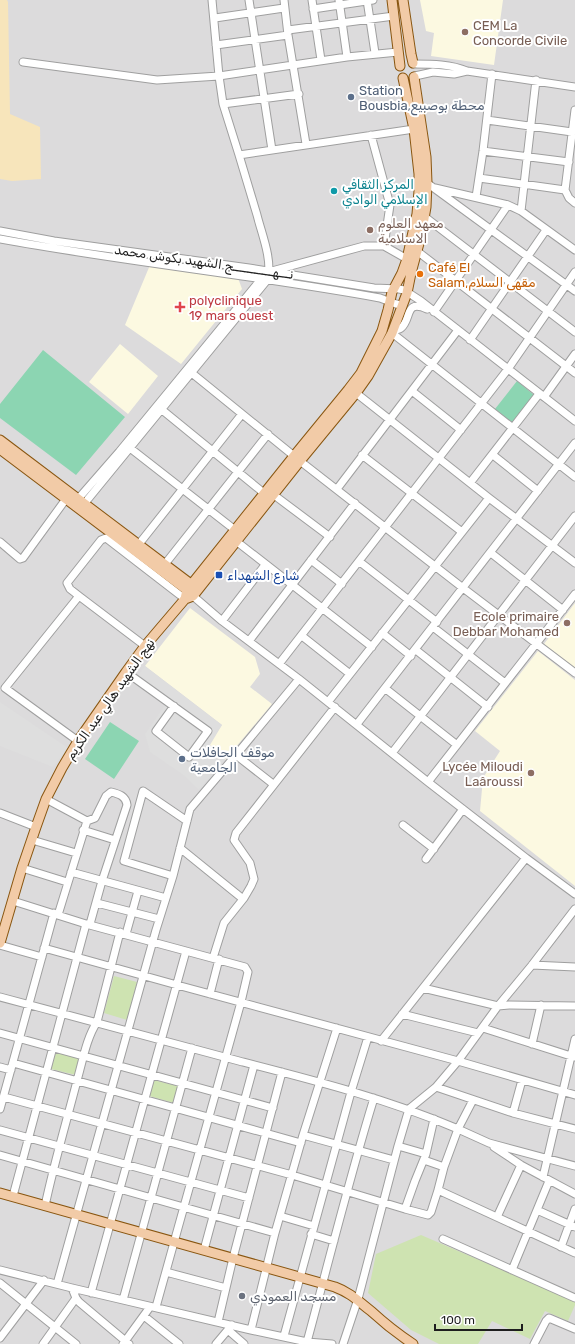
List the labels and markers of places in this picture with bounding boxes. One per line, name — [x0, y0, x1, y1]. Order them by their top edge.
place label: CEM La Concorde Civile — [473, 18, 567, 48]
marker: CEM La Concorde Civile — [460, 27, 470, 37]
place label: Station Bousbia,محطة بوصبيع — [359, 83, 484, 116]
marker: Station Bousbia,محطة بوصبيع — [346, 92, 356, 102]
place label: المركز الثقافي الإسلامي الوادي — [342, 177, 428, 209]
marker: المركز الثقافي الإسلامي الوادي — [329, 186, 339, 196]
place label: معهد العلوم الاسلامية — [378, 216, 444, 246]
marker: معهد العلوم الاسلامية — [365, 225, 375, 235]
place label: Café El Salam,مقهى السلام — [428, 260, 536, 291]
marker: Café El Salam,مقهى السلام — [415, 269, 425, 279]
place label: polyclinique 19 mars ouest — [189, 293, 273, 323]
marker: polyclinique 19 mars ouest — [174, 301, 186, 313]
place label: شارع الشهداء — [227, 568, 299, 585]
marker: شارع الشهداء — [214, 570, 224, 580]
place label: Ecole primaire Debbar Mohamed — [453, 609, 559, 639]
marker: Ecole primaire Debbar Mohamed — [562, 618, 572, 628]
place label: موقف الحافلات الجامعية — [190, 745, 275, 775]
marker: موقف الحافلات الجامعية — [177, 754, 187, 764]
place label: Lycée Miloudi Laâroussi — [442, 759, 523, 789]
marker: Lycée Miloudi Laâroussi — [526, 768, 536, 778]
place label: مسجد العمودي — [250, 1289, 336, 1306]
marker: مسجد العمودي — [237, 1291, 247, 1301]

